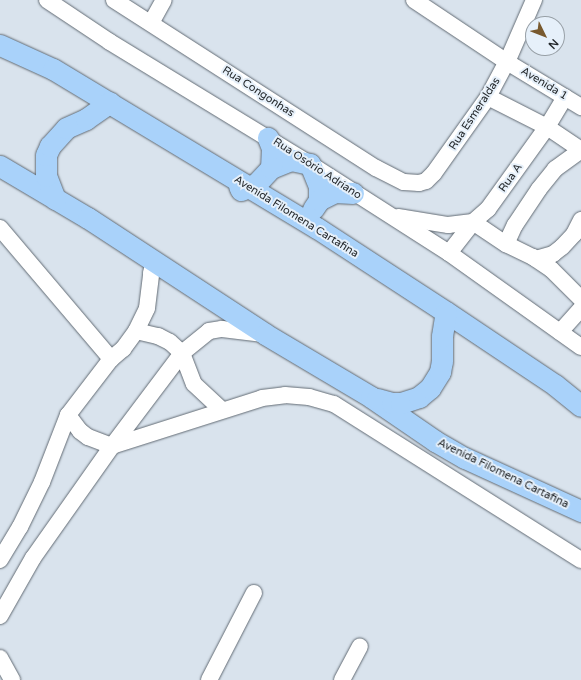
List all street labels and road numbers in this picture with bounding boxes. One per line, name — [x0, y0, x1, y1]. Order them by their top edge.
street label: Rua Congonhas — [220, 64, 296, 120]
street label: Avenida 1 — [518, 65, 570, 103]
street label: Rua Esmeraldas — [447, 75, 503, 153]
street label: Rua Osório Adriano — [270, 136, 364, 202]
street label: Rua A — [496, 161, 526, 195]
street label: Avenida Filomena Cartafina — [231, 173, 361, 261]
street label: Avenida Filomena Cartafina — [435, 436, 571, 512]

